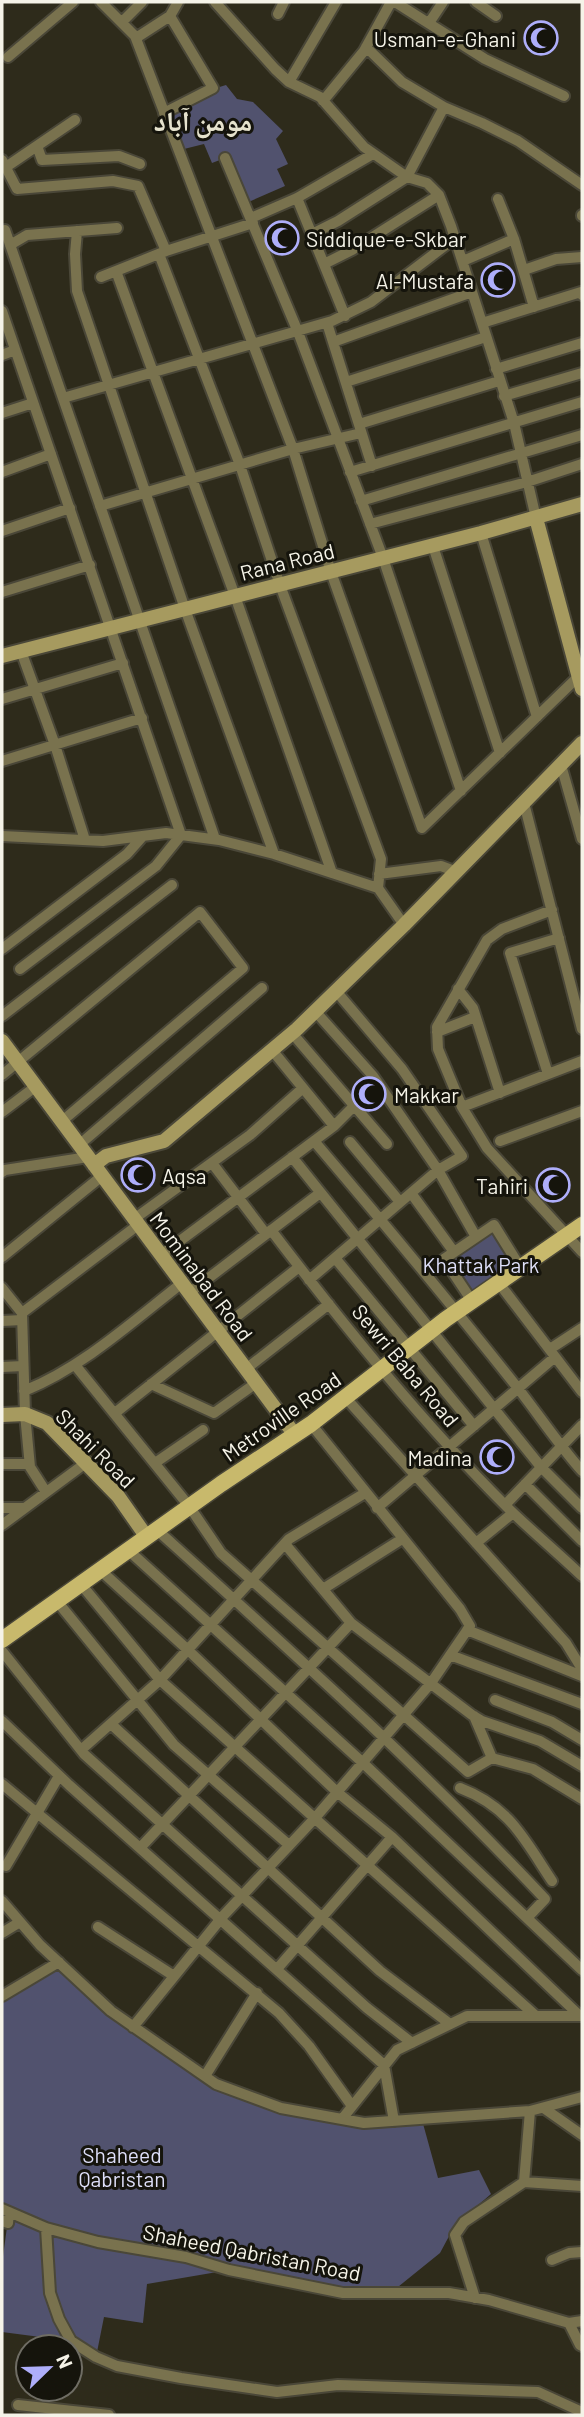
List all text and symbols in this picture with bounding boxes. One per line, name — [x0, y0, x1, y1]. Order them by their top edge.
mosque icon: Usman-e-Ghani — [522, 19, 560, 57]
place label: Usman-e-Ghani — [374, 26, 516, 51]
district label: مومن آباد — [154, 103, 252, 139]
mosque icon: Siddique-e-Skbar — [263, 219, 301, 257]
place label: Siddique-e-Skbar — [306, 226, 467, 251]
mosque icon: Al-Mustafa — [479, 261, 517, 299]
place label: Al-Mustafa — [376, 268, 474, 293]
street label: Rana Road — [237, 537, 337, 585]
mosque icon: Makkar — [350, 1075, 388, 1113]
place label: Makkar — [394, 1082, 459, 1107]
mosque icon: Aqsa — [119, 1156, 157, 1194]
place label: Aqsa — [162, 1163, 207, 1188]
mosque icon: Tahiri — [534, 1166, 572, 1204]
place label: Tahiri — [476, 1173, 528, 1198]
street label: Mominabad Road — [145, 1206, 259, 1346]
park label: Khattak Park — [423, 1252, 539, 1277]
street label: Sewri Baba Road — [348, 1299, 464, 1431]
street label: Metroville Road — [217, 1366, 345, 1466]
street label: Shahi Road — [51, 1403, 141, 1493]
mosque icon: Madina — [478, 1438, 516, 1476]
place label: Madina — [407, 1445, 472, 1470]
park label: Shaheed Qabristan — [79, 2142, 165, 2191]
street label: Shaheed Qabristan Road — [141, 2219, 363, 2285]
north arrow — [14, 2333, 84, 2403]
text: N — [52, 2351, 78, 2371]

